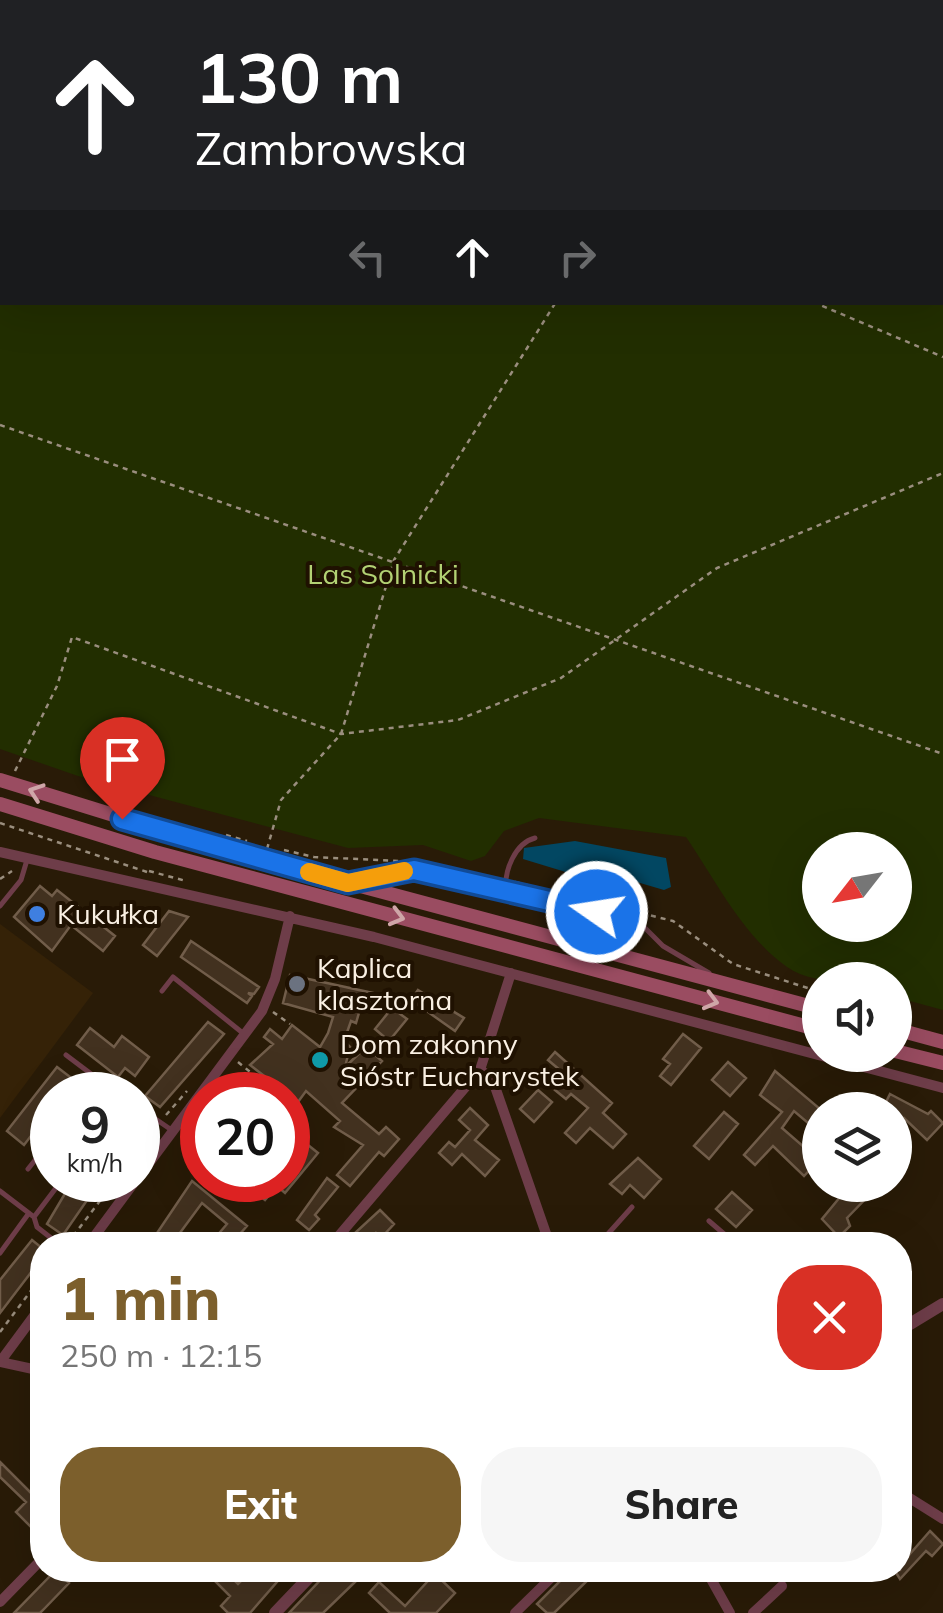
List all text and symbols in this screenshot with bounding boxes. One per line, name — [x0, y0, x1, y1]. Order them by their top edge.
text: 130 m — [195, 33, 403, 121]
icon: ahead — [30, 40, 160, 170]
text: Zambrowska — [195, 120, 467, 176]
icon: left — [340, 230, 395, 285]
icon: ahead — [445, 230, 500, 285]
icon: right — [550, 230, 605, 285]
park label: Las Solnicki — [307, 556, 459, 591]
pin — [80, 717, 165, 820]
icon: arrive — [95, 732, 150, 787]
one-way arrow — [29, 783, 46, 804]
north arrow — [802, 832, 912, 942]
map controls — [802, 832, 912, 1202]
position arrow — [545, 860, 649, 964]
place label: Kukułka — [57, 896, 159, 931]
marker: Kukułka — [26, 903, 48, 925]
one-way arrow — [388, 905, 405, 926]
place label: Kaplica klasztorna — [317, 950, 452, 1017]
button: sound — [802, 962, 912, 1072]
marker: Kaplica klasztorna — [286, 973, 308, 995]
one-way arrow — [702, 990, 719, 1011]
place label: Dom zakonny Sióstr Eucharystek — [340, 1026, 580, 1093]
marker: Dom zakonny Sióstr Eucharystek — [309, 1049, 331, 1071]
speed limit sign: 20 — [180, 1072, 310, 1202]
button: layers — [802, 1092, 912, 1202]
text: 9 — [80, 1093, 110, 1156]
text: km/h — [67, 1147, 123, 1178]
text: 1 min — [60, 1260, 221, 1335]
button: close — [777, 1265, 882, 1370]
text: 250 m · 12:15 — [60, 1335, 262, 1375]
button: Exit — [60, 1447, 461, 1562]
button: Share — [481, 1447, 882, 1562]

